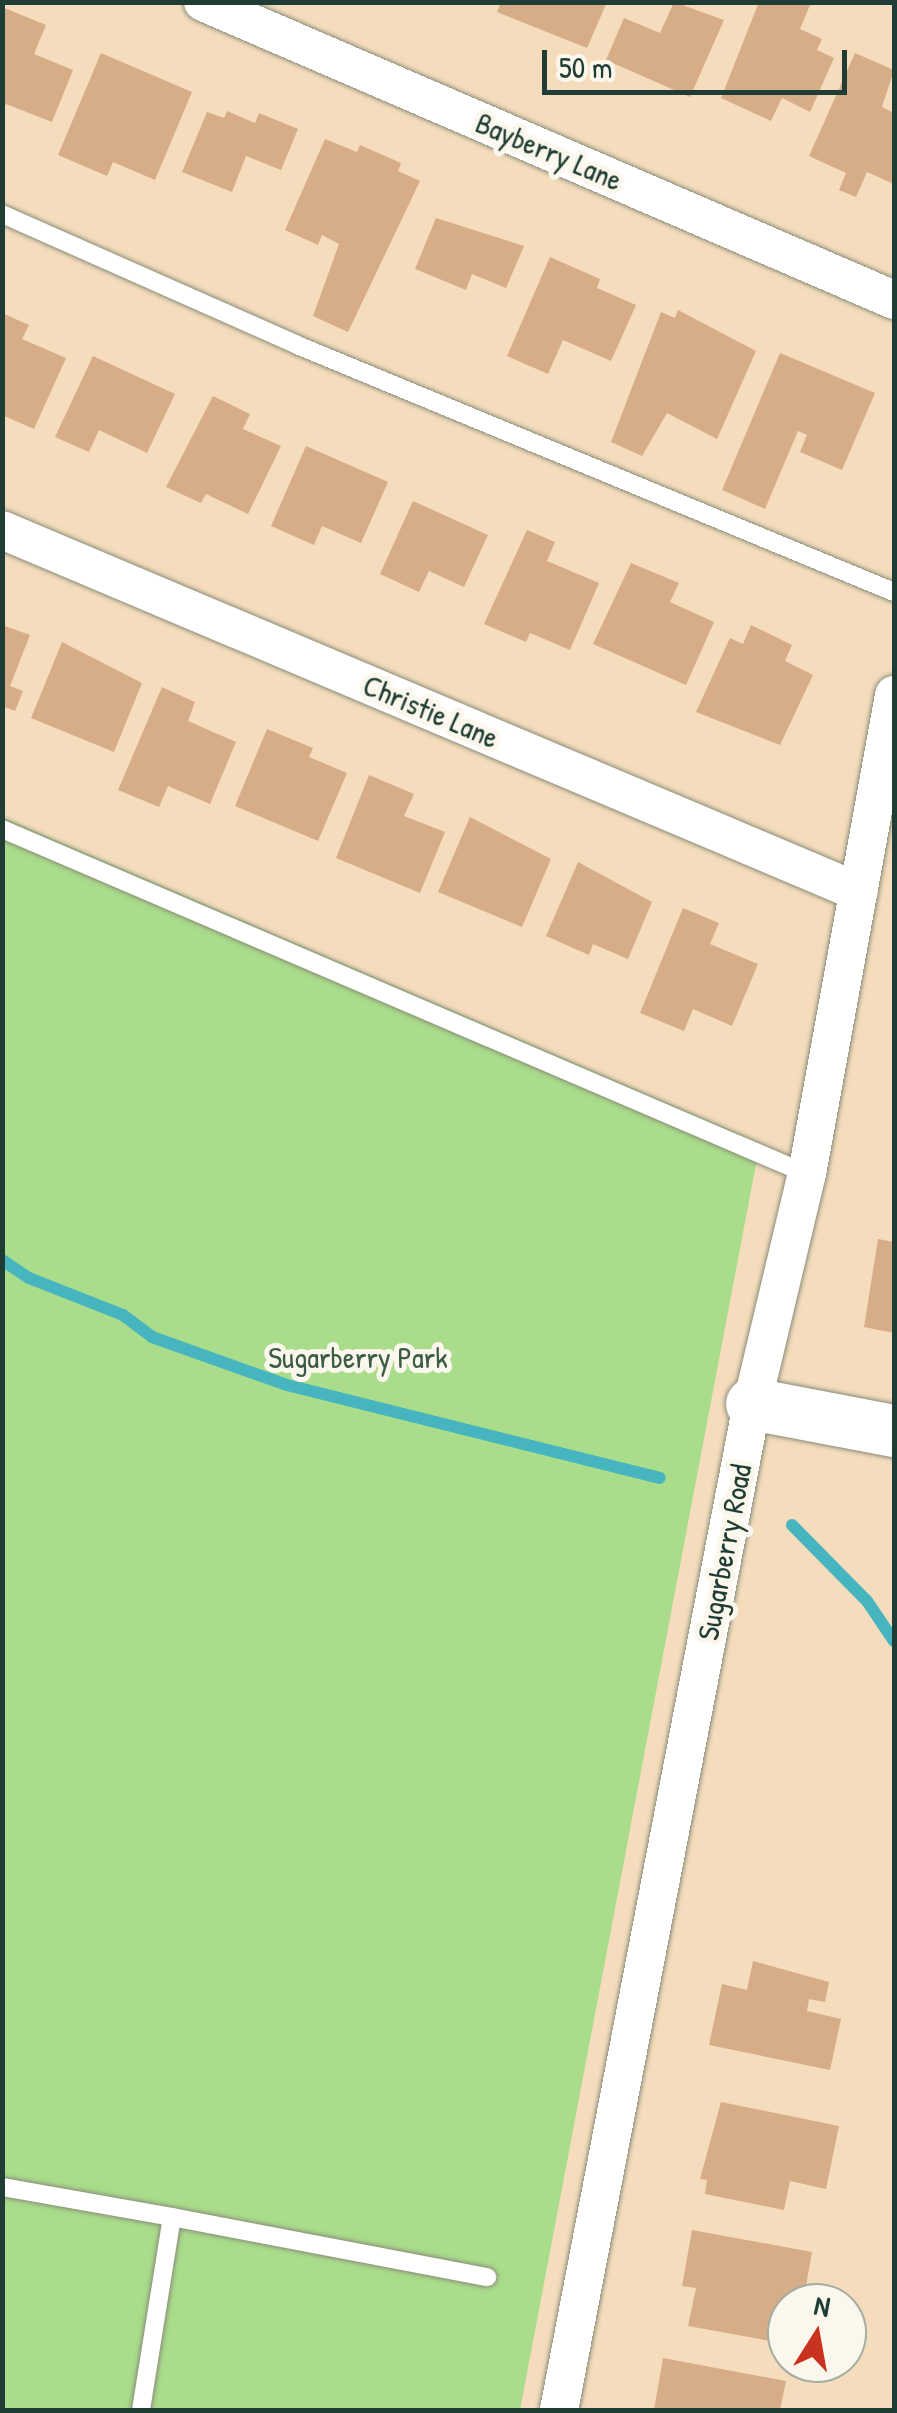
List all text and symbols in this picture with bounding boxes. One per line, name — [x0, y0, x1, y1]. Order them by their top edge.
scale bar — [547, 30, 852, 92]
text: 50 m — [559, 47, 612, 87]
street label: Bayberry Lane — [471, 104, 627, 198]
street label: Christie Lane — [358, 666, 504, 756]
park label: Sugarberry Park — [268, 1339, 448, 1375]
street label: Sugarberry Road — [689, 1461, 759, 1643]
north arrow — [767, 2283, 867, 2383]
text: N — [811, 2285, 833, 2326]

